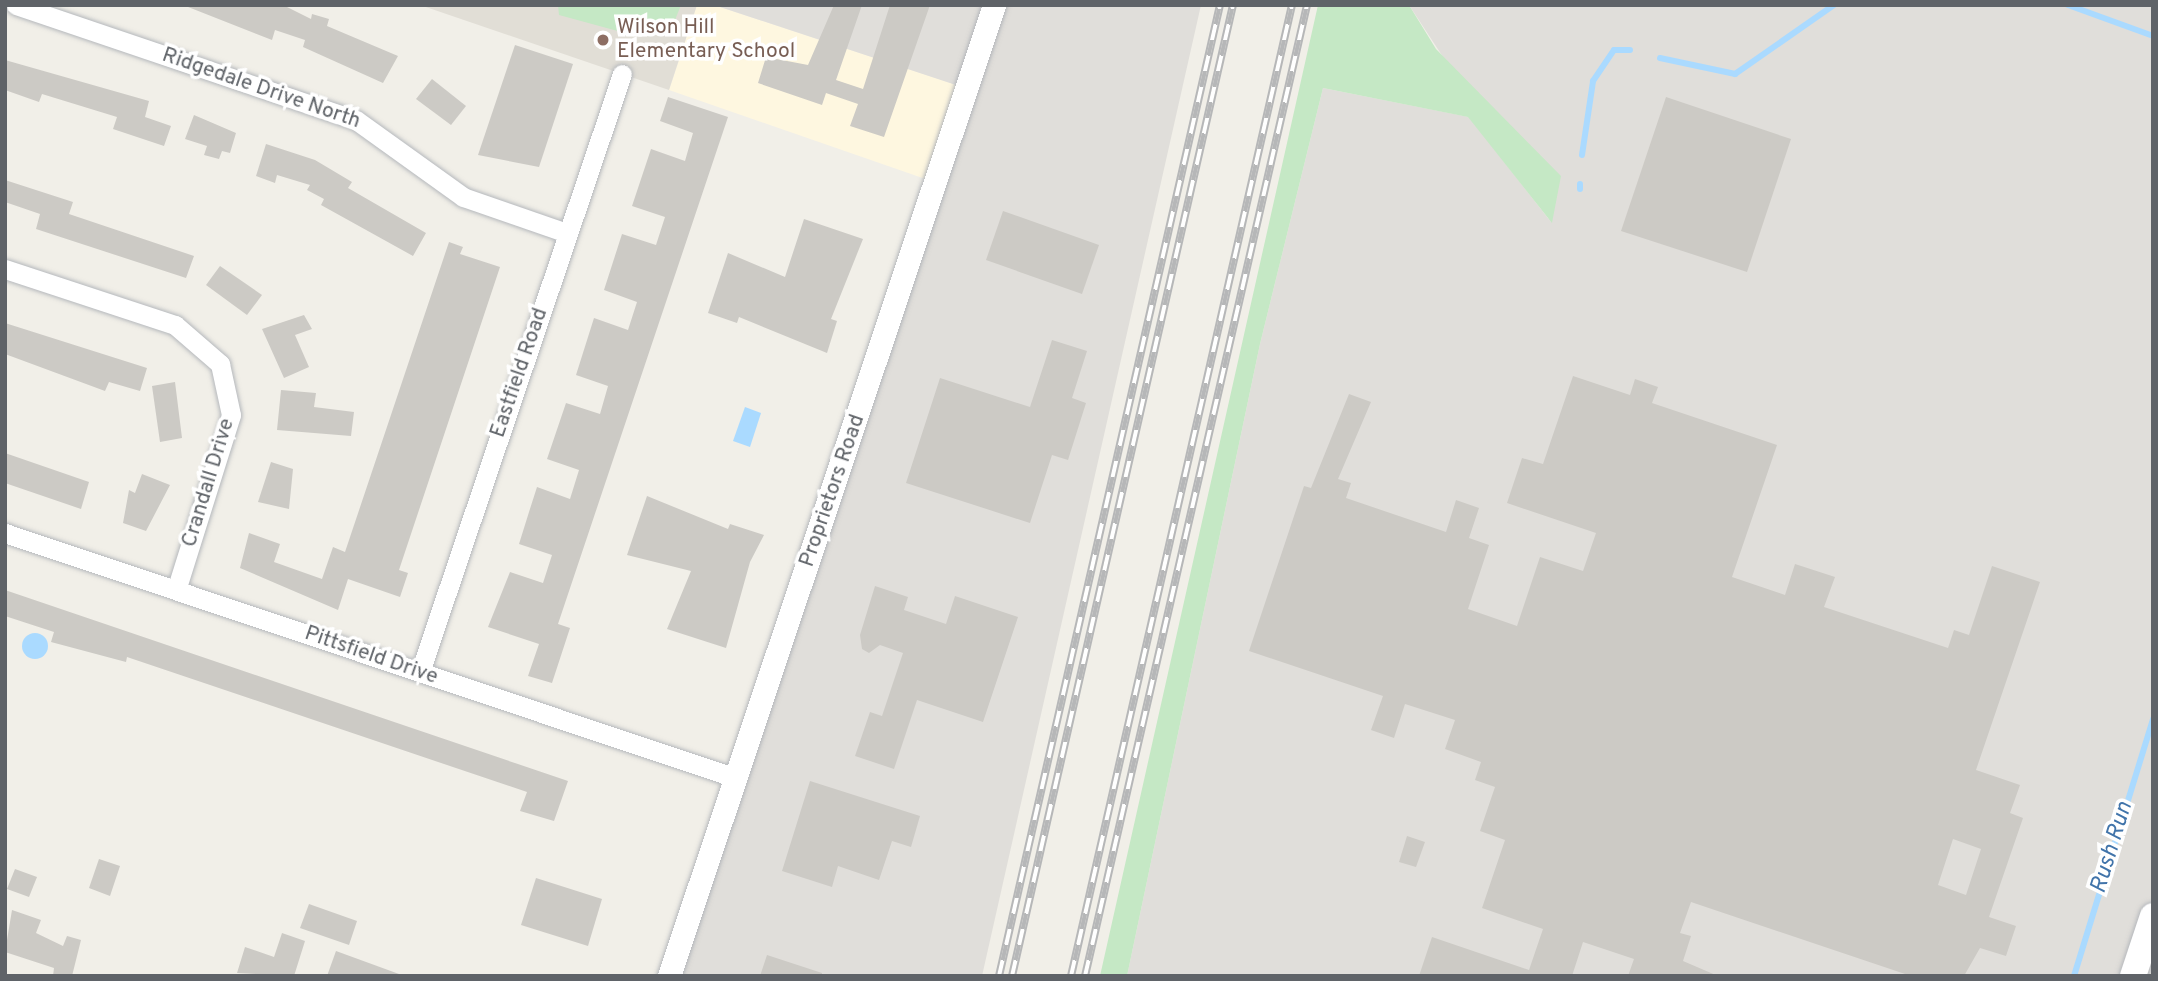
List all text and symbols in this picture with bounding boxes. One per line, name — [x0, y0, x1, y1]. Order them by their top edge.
place label: Wilson Hill Elementary School — [617, 15, 795, 65]
marker: Wilson Hill Elementary School — [595, 32, 611, 48]
street label: Ridgedale Drive North — [159, 43, 363, 135]
street label: Eastfield Road — [486, 305, 554, 441]
street label: Proprietors Road — [795, 412, 871, 570]
street label: Crandall Drive — [177, 416, 241, 550]
street label: Pittsfield Drive — [301, 621, 441, 691]
water label: Rush Run — [2086, 799, 2140, 897]

